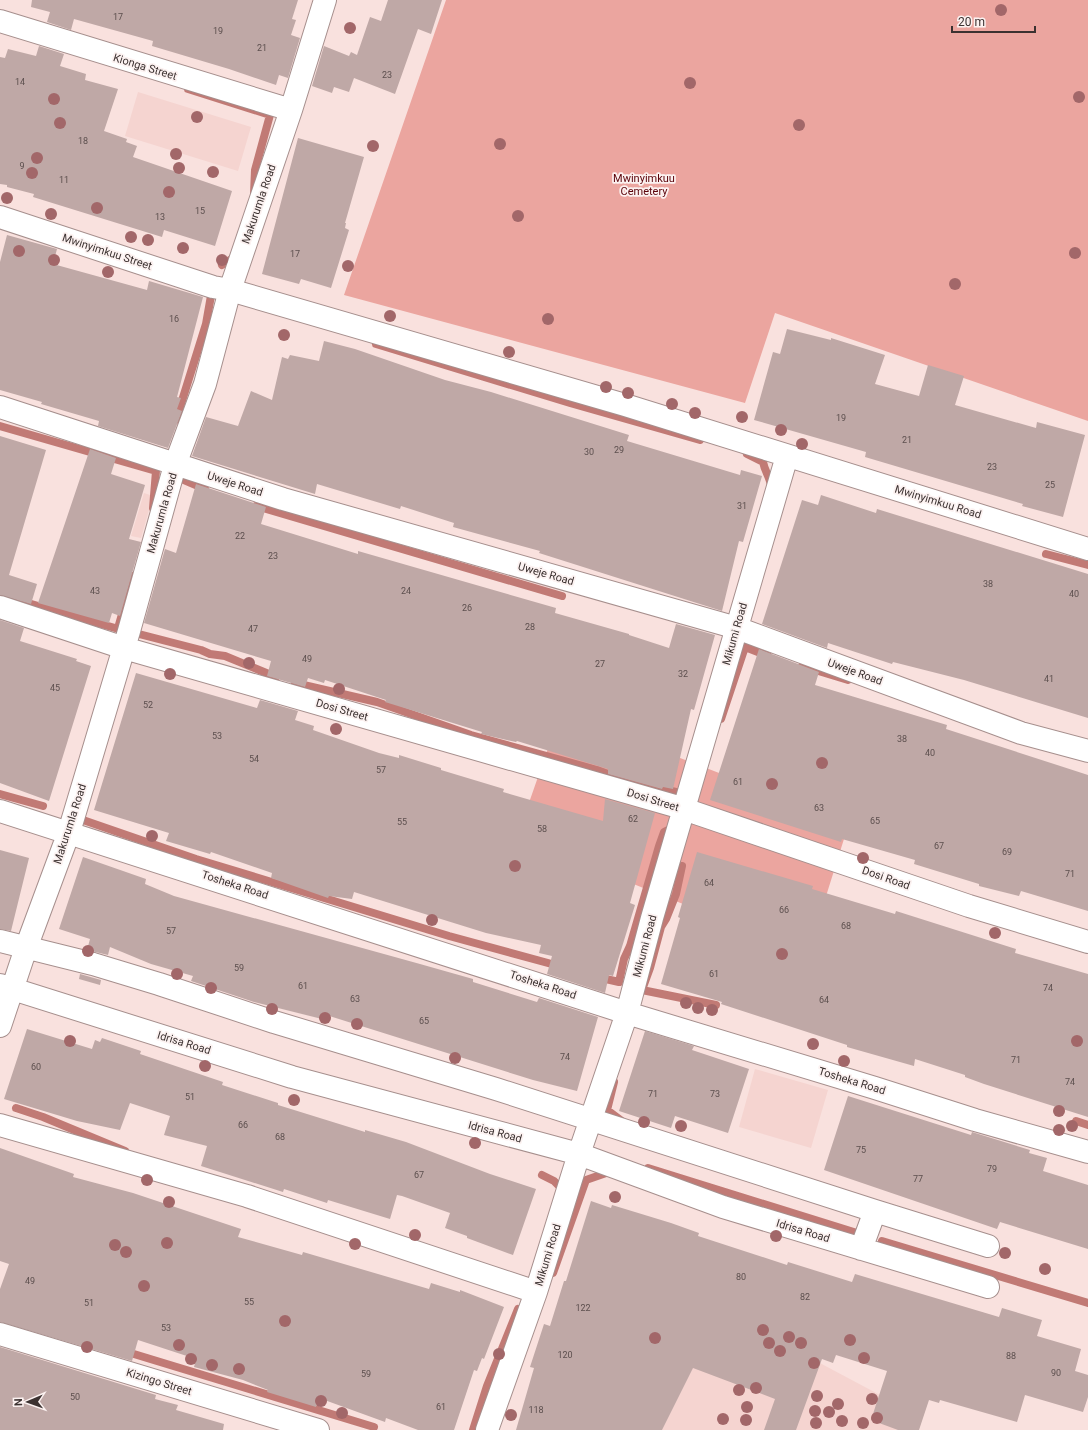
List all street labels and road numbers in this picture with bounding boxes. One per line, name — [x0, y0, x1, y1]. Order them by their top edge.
street label: Kionga Street — [112, 51, 179, 83]
street label: Makurumla Road — [239, 163, 279, 245]
street label: Mwinyimkuu Street — [60, 231, 154, 273]
street label: Uweje Road — [206, 469, 264, 499]
street label: Makurumla Road — [144, 471, 180, 555]
street label: Mwinyimkuu Road — [893, 483, 983, 521]
street label: Uweje Road — [516, 560, 576, 588]
street label: Mikumi Road — [720, 601, 750, 667]
street label: Uweje Road — [826, 656, 884, 688]
street label: Dosi Street — [314, 696, 370, 724]
street label: Makurumla Road — [51, 782, 89, 866]
street label: Dosi Street — [625, 786, 681, 814]
street label: Dosi Road — [860, 864, 912, 892]
street label: Tosheka Road — [200, 868, 270, 902]
street label: Mikumi Road — [630, 913, 660, 979]
street label: Tosheka Road — [508, 968, 578, 1002]
street label: Idrisa Road — [156, 1029, 212, 1057]
street label: Tosheka Road — [817, 1065, 887, 1097]
street label: Idrisa Road — [467, 1119, 523, 1145]
street label: Idrisa Road — [775, 1217, 831, 1245]
street label: Mikumi Road — [532, 1222, 564, 1288]
street label: Kizingo Street — [125, 1366, 194, 1398]

